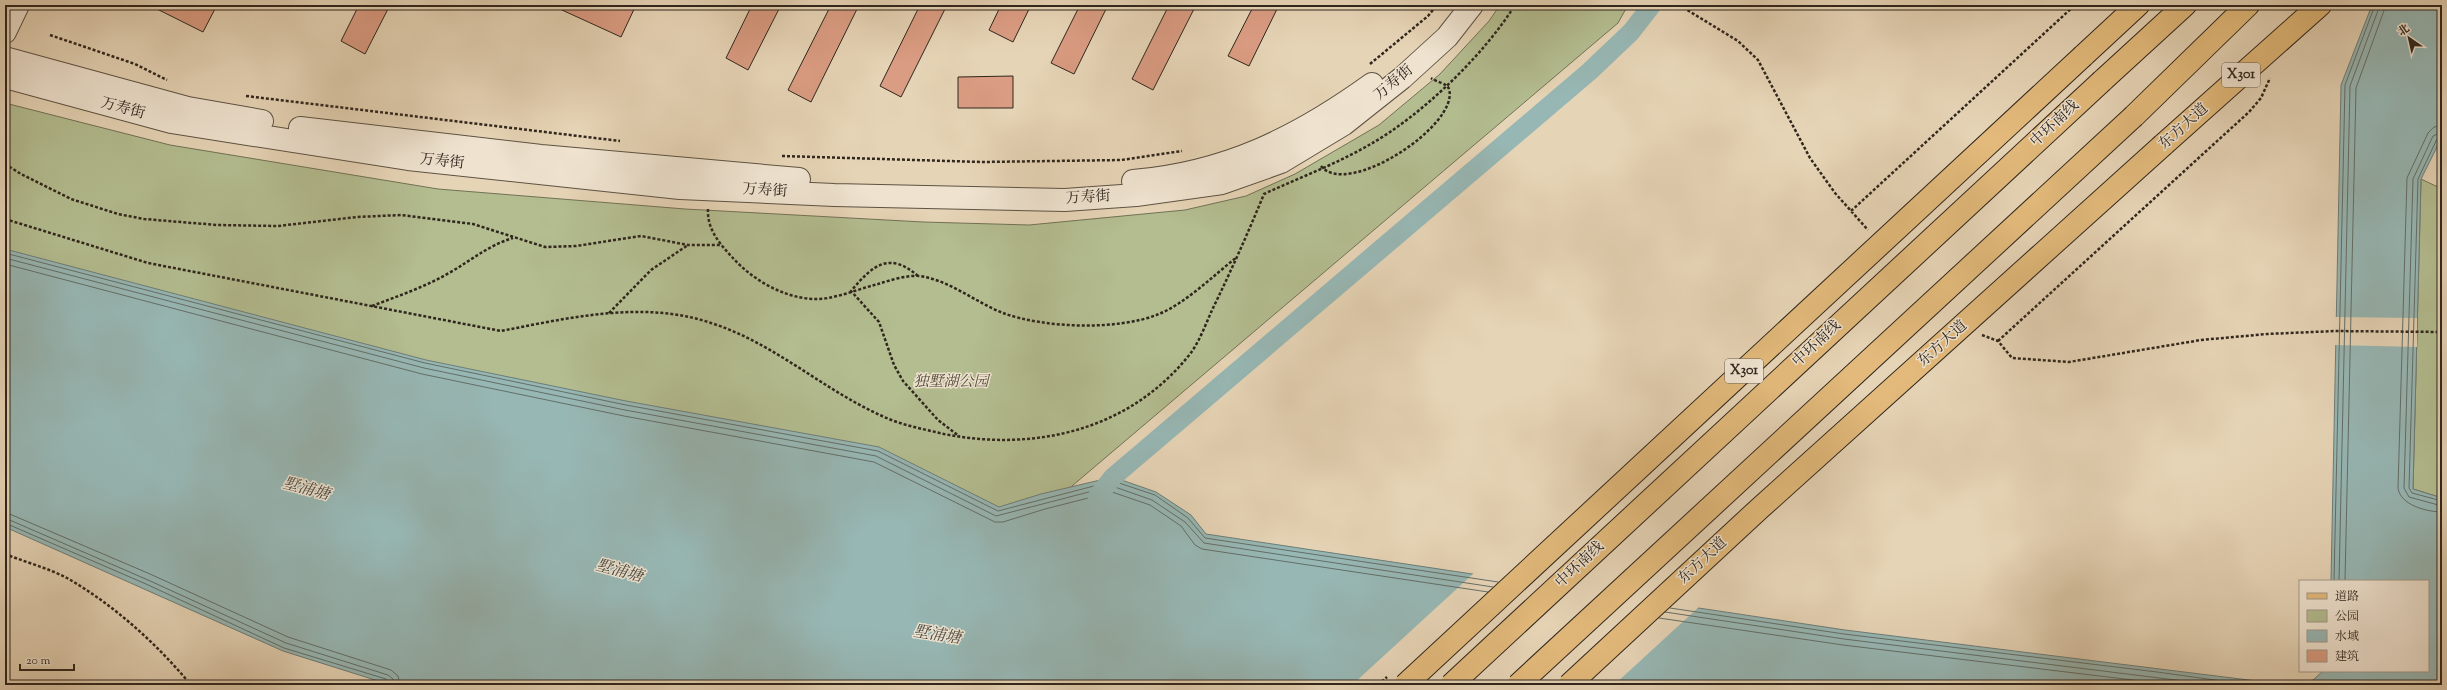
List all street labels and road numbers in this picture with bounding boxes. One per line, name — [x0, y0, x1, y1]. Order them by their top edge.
street label: 万寿街 — [1370, 60, 1418, 106]
road number: X301 — [2222, 63, 2260, 87]
street label: 万寿街 — [99, 93, 147, 125]
street label: 中环南线 — [2026, 96, 2084, 152]
street label: 东方大道 — [2155, 99, 2213, 155]
street label: 万寿街 — [419, 149, 465, 175]
street label: 万寿街 — [742, 179, 788, 203]
street label: 万寿街 — [1065, 186, 1111, 210]
street label: 中环南线 — [1788, 316, 1846, 372]
street label: 东方大道 — [1914, 316, 1972, 372]
road number: X301 — [1725, 359, 1763, 383]
street label: 东方大道 — [1674, 533, 1732, 589]
street label: 中环南线 — [1551, 537, 1609, 593]

